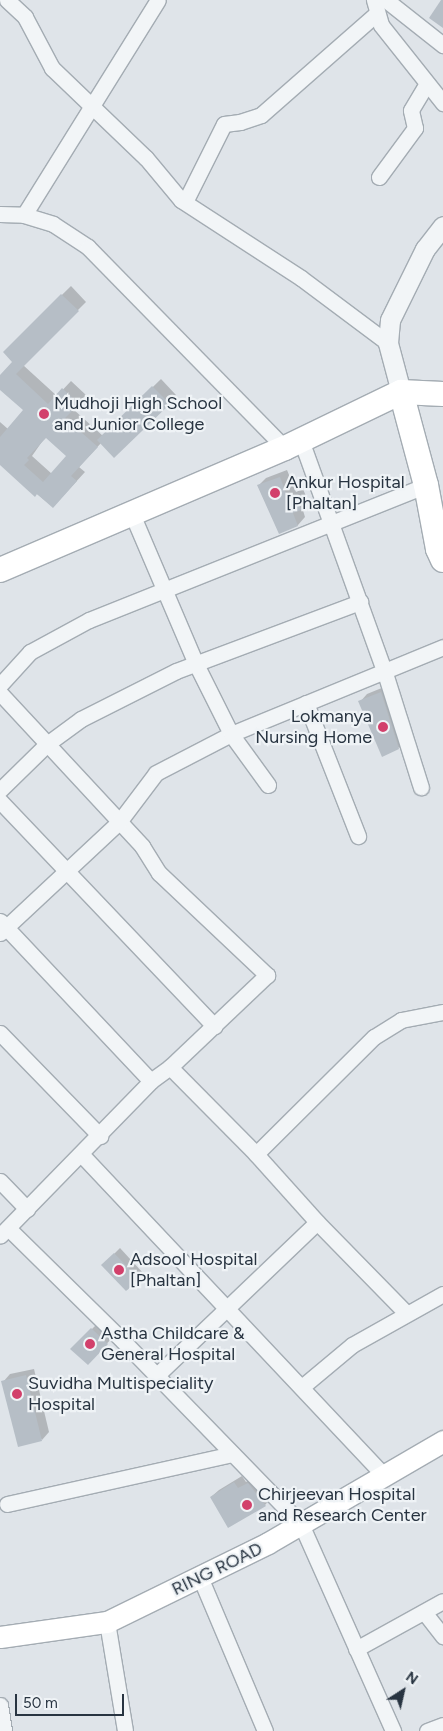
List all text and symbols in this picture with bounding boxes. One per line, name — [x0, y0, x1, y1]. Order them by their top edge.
place label: Mudhoji High School and Junior College — [54, 393, 222, 436]
marker: Mudhoji High School and Junior College — [38, 408, 50, 420]
place label: Ankur Hospital [Phaltan] — [286, 472, 405, 514]
marker: Ankur Hospital [Phaltan] — [268, 486, 282, 500]
place label: Lokmanya Nursing Home — [255, 706, 372, 749]
marker: Lokmanya Nursing Home — [376, 720, 390, 734]
place label: Adsool Hospital [Phaltan] — [130, 1249, 257, 1292]
marker: Adsool Hospital [Phaltan] — [112, 1263, 126, 1277]
place label: Astha Childcare & General Hospital — [101, 1323, 245, 1366]
marker: Astha Childcare & General Hospital — [83, 1337, 97, 1351]
place label: Suvidha Multispeciality Hospital — [28, 1373, 213, 1416]
marker: Suvidha Multispeciality Hospital — [10, 1387, 24, 1401]
place label: Chirjeevan Hospital and Research Center — [258, 1484, 427, 1526]
marker: Chirjeevan Hospital and Research Center — [240, 1498, 254, 1512]
street label: RING ROAD — [168, 1538, 266, 1600]
north arrow — [378, 1666, 428, 1716]
text: N — [403, 1668, 421, 1688]
scale bar — [18, 1684, 126, 1716]
text: 50 m — [23, 1694, 58, 1712]

